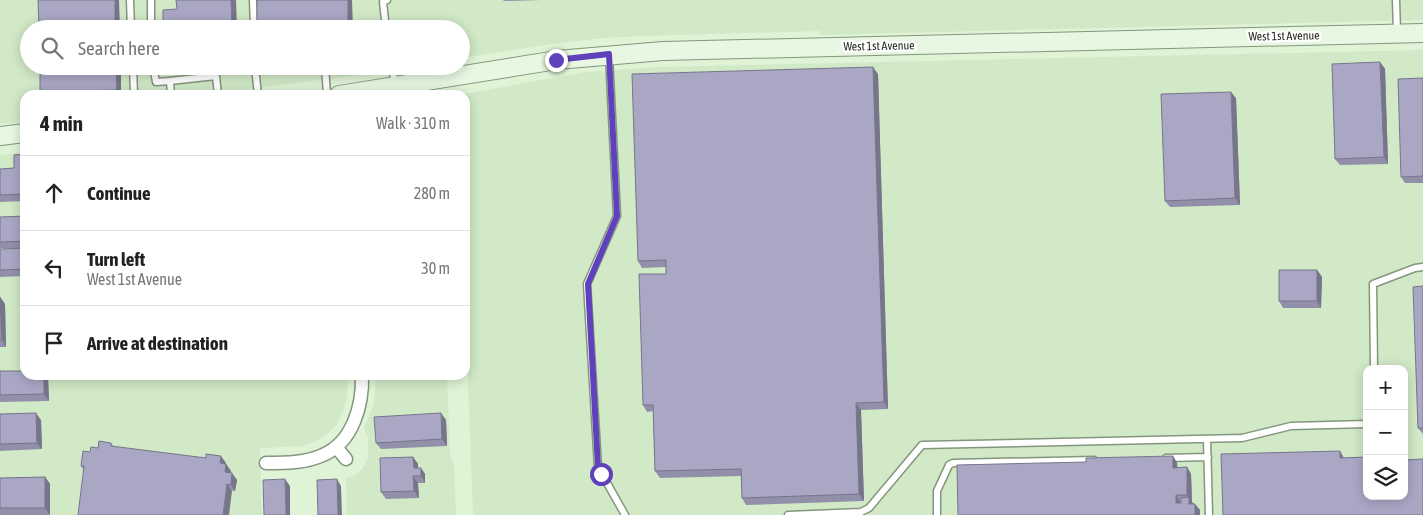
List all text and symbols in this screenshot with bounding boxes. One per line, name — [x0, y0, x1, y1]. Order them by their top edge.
search box — [20, 20, 470, 75]
street label: West 1st Avenue — [1248, 28, 1320, 44]
icon: search — [38, 34, 66, 62]
text: Search here — [78, 37, 160, 59]
street label: West 1st Avenue — [843, 38, 915, 54]
route end — [545, 49, 568, 72]
text: 4 min — [40, 111, 83, 135]
text: Walk · 310 m — [376, 114, 450, 132]
icon: ahead — [40, 179, 68, 207]
text: Continue — [87, 182, 151, 204]
text: 280 m — [414, 184, 450, 202]
text: Turn left — [87, 248, 145, 270]
icon: left — [40, 254, 68, 282]
text: 30 m — [421, 259, 450, 277]
text: West 1st Avenue — [87, 270, 182, 288]
icon: arrive — [40, 329, 68, 357]
text: Arrive at destination — [87, 332, 228, 354]
map controls — [1363, 365, 1408, 500]
button: + — [1363, 365, 1408, 410]
button: − — [1363, 410, 1408, 455]
button: layers — [1363, 455, 1408, 500]
route start — [590, 463, 613, 486]

